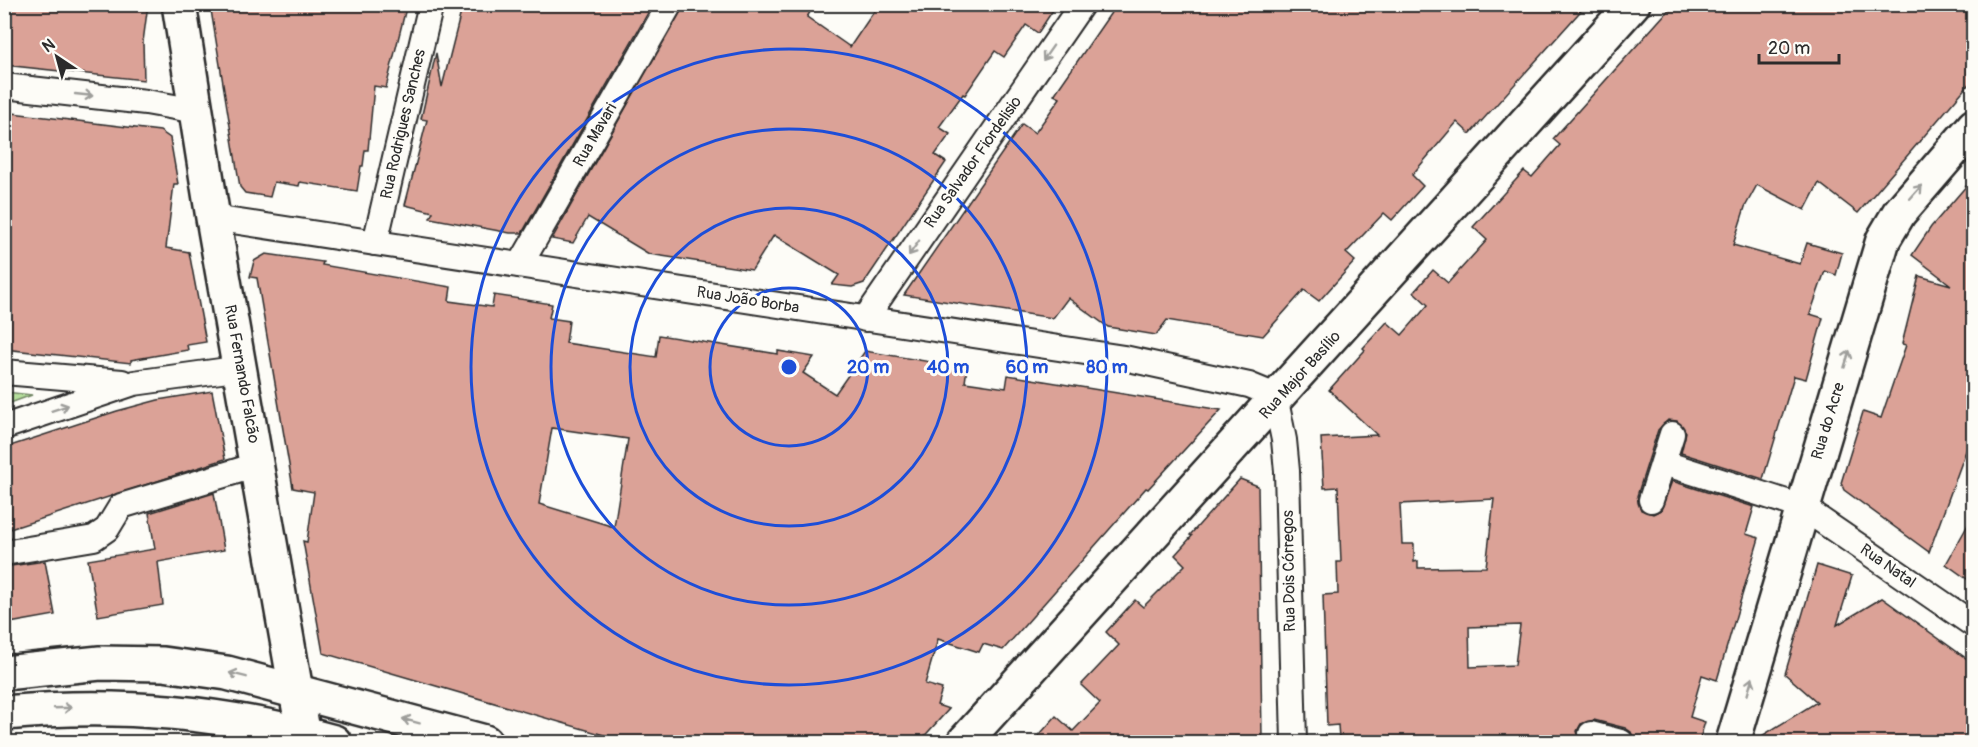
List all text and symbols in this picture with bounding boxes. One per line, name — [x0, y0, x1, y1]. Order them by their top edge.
north arrow — [27, 27, 87, 87]
scale bar — [1759, 27, 1838, 65]
text: N — [39, 34, 59, 57]
text: 20 m — [1768, 37, 1810, 60]
one-way arrow — [1042, 44, 1054, 60]
street label: Rua Rodrigues Sanches — [376, 47, 430, 201]
one-way arrow — [73, 90, 93, 101]
street label: Rua Salvador Fiordelisio — [920, 92, 1026, 232]
street label: Rua Mavari — [569, 99, 621, 170]
one-way arrow — [1909, 185, 1923, 200]
one-way arrow — [908, 239, 920, 255]
street label: Rua João Borba — [695, 282, 801, 318]
street label: Rua Fernando Falcão — [220, 303, 264, 445]
street label: Rua Major Basílio — [1255, 326, 1345, 423]
one-way arrow — [1842, 349, 1853, 368]
text: 20 m — [847, 356, 889, 379]
text: 40 m — [927, 356, 969, 379]
text: 60 m — [1006, 356, 1048, 379]
text: 80 m — [1086, 356, 1128, 379]
centre of rings — [779, 357, 799, 377]
street label: Rua do Acre — [1807, 380, 1849, 462]
one-way arrow — [50, 402, 69, 413]
street label: Rua Dois Córregos — [1278, 510, 1300, 632]
street label: Rua Natal — [1856, 540, 1920, 592]
one-way arrow — [228, 669, 247, 681]
one-way arrow — [1744, 677, 1756, 696]
one-way arrow — [52, 702, 72, 714]
one-way arrow — [402, 715, 421, 727]

